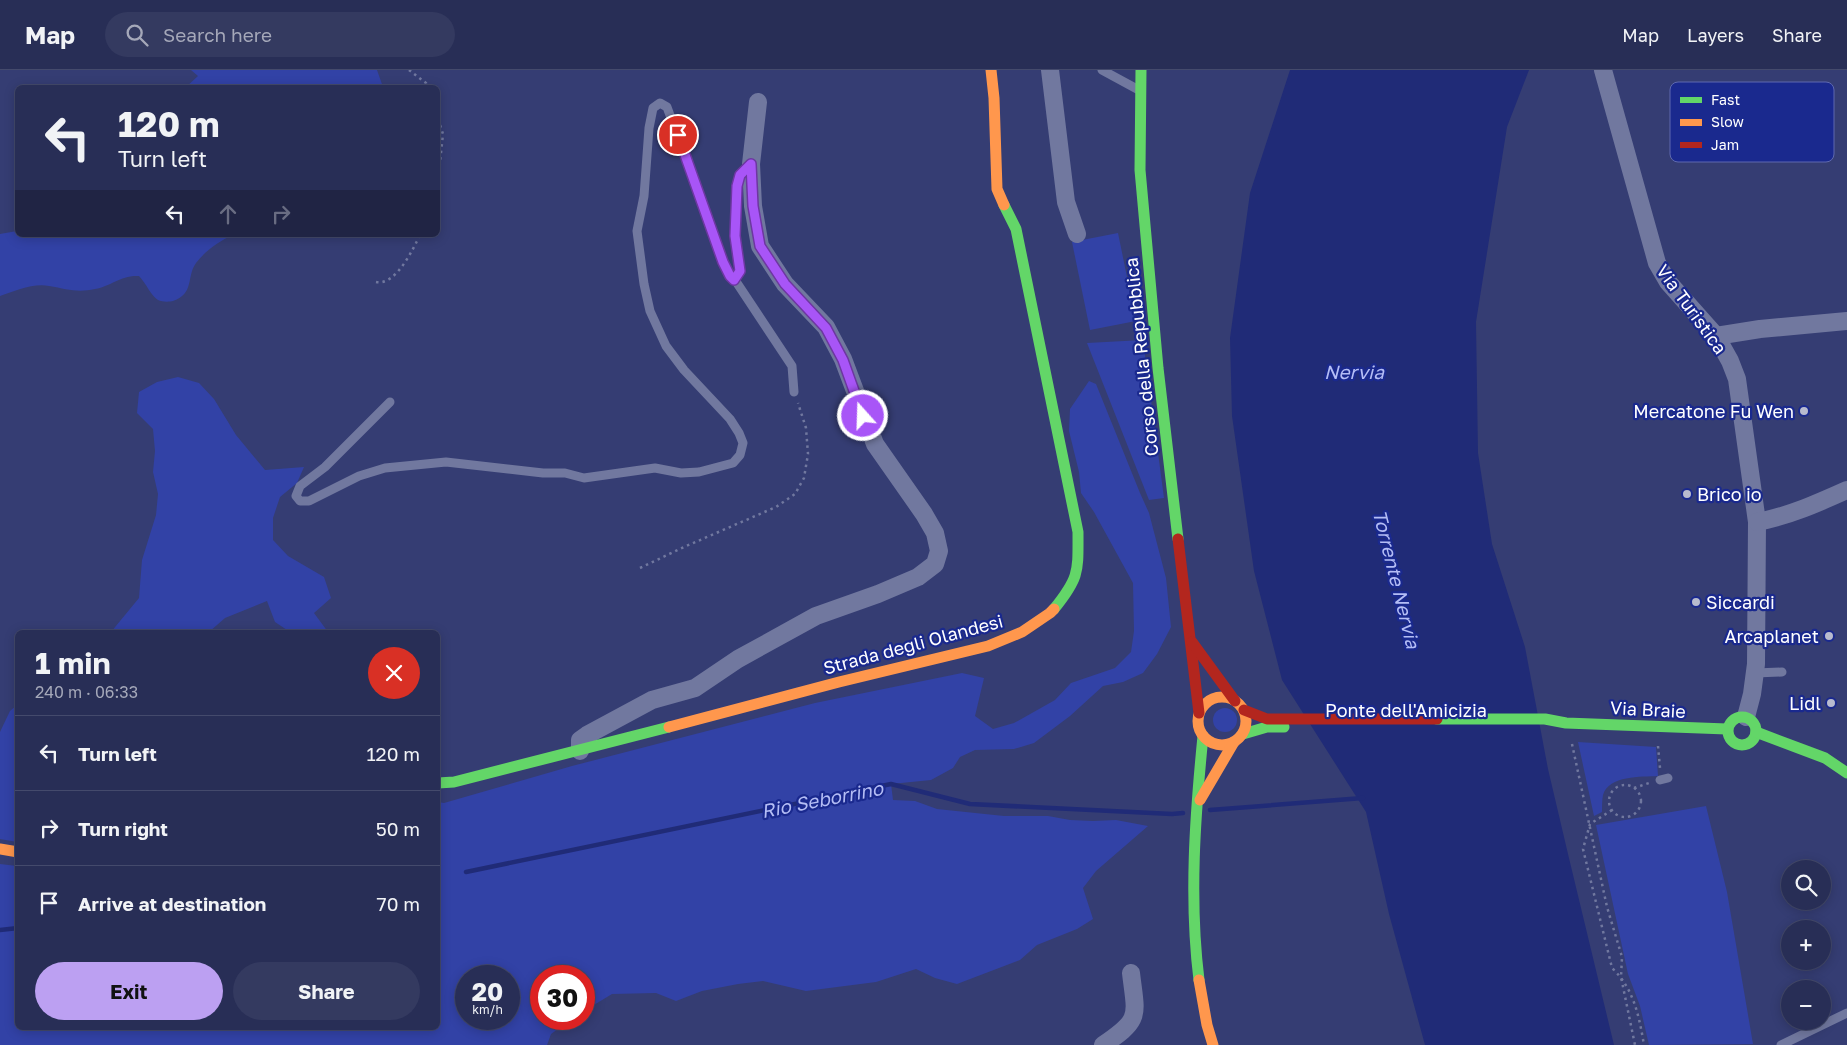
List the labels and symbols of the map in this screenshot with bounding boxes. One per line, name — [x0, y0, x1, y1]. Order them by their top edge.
legend — [1670, 82, 1834, 162]
text: Fast — [1711, 91, 1740, 108]
text: Slow — [1711, 113, 1744, 130]
pin — [657, 114, 699, 156]
text: Jam — [1711, 136, 1739, 153]
street label: Corso della Repubblica — [1120, 257, 1162, 457]
street label: Via Turistica — [1652, 260, 1732, 358]
water label: Nervia — [1324, 360, 1385, 383]
position arrow — [836, 389, 888, 441]
place label: Mercatone Fu Wen — [1633, 400, 1794, 422]
marker: Mercatone Fu Wen — [1798, 405, 1810, 417]
place label: Brico io — [1697, 483, 1762, 505]
marker: Brico io — [1681, 488, 1693, 500]
water label: Torrente Nervia — [1369, 507, 1426, 652]
place label: Siccardi — [1706, 591, 1775, 613]
marker: Siccardi — [1690, 596, 1702, 608]
street label: Strada degli Olandesi — [821, 609, 1005, 679]
place label: Arcaplanet — [1724, 625, 1819, 647]
marker: Arcaplanet — [1823, 630, 1835, 642]
place label: Lidl — [1789, 692, 1821, 714]
street label: Via Braie — [1610, 696, 1686, 722]
marker: Lidl — [1825, 697, 1837, 709]
street label: Ponte dell'Amicizia — [1325, 699, 1487, 721]
water label: Rio Seborrino — [759, 776, 886, 822]
speed limit sign: 30 — [530, 965, 595, 1030]

